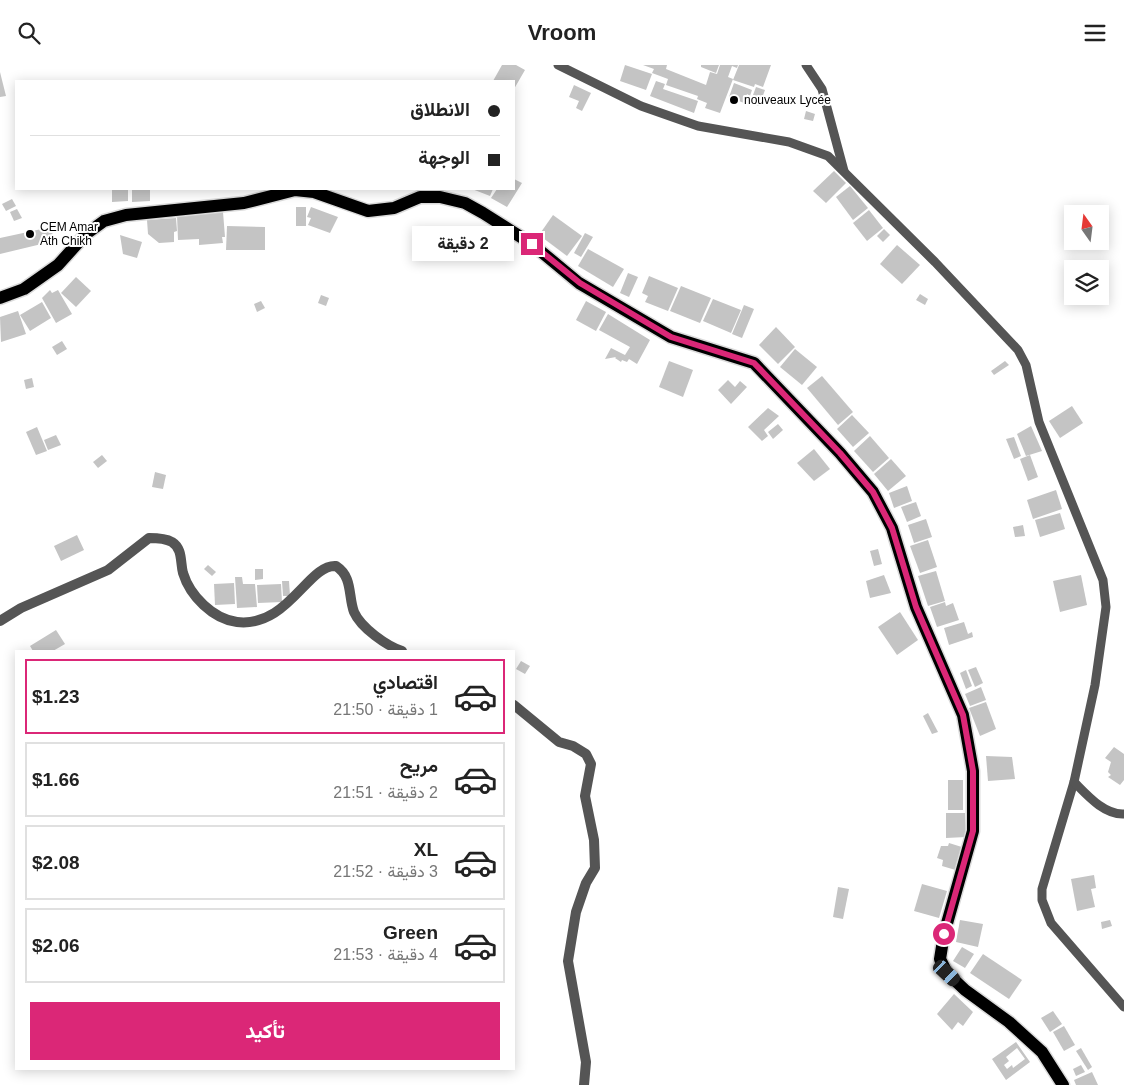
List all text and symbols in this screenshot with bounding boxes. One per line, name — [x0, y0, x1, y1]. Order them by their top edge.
icon: search — [15, 19, 43, 47]
icon: menu — [1081, 19, 1109, 47]
text: Vroom — [528, 20, 596, 45]
place label: nouveaux Lycée — [744, 93, 831, 107]
marker: nouveaux Lycée — [728, 94, 740, 106]
text: الانطلاق — [410, 99, 470, 120]
text: الوجهة — [418, 147, 470, 168]
north arrow — [1064, 205, 1109, 250]
map controls — [1064, 205, 1109, 305]
place label: CEM Amar Ath Chikh — [40, 220, 98, 248]
callout: 2 دقيقة — [412, 227, 514, 261]
marker: CEM Amar Ath Chikh — [24, 228, 36, 240]
route end — [521, 233, 543, 255]
text: 2 دقيقة — [437, 235, 489, 252]
button: layers — [1064, 260, 1109, 305]
text: اقتصادي — [373, 672, 438, 693]
icon: car — [453, 674, 498, 719]
text: $1.23 — [32, 686, 80, 707]
text: 1 دقيقة · 21:50 — [333, 701, 438, 718]
text: مريح — [400, 755, 438, 776]
icon: car — [453, 757, 498, 802]
text: $1.66 — [32, 769, 80, 790]
text: 2 دقيقة · 21:51 — [333, 784, 438, 801]
text: XL — [414, 839, 438, 860]
icon: car — [453, 840, 498, 885]
text: $2.08 — [32, 852, 80, 873]
text: 3 دقيقة · 21:52 — [333, 863, 438, 880]
text: Green — [383, 922, 438, 943]
icon: car — [453, 923, 498, 968]
route start — [933, 923, 955, 945]
text: $2.06 — [32, 935, 80, 956]
text: 4 دقيقة · 21:53 — [333, 946, 438, 963]
car — [930, 957, 963, 989]
button: تأكيد — [30, 1002, 500, 1060]

